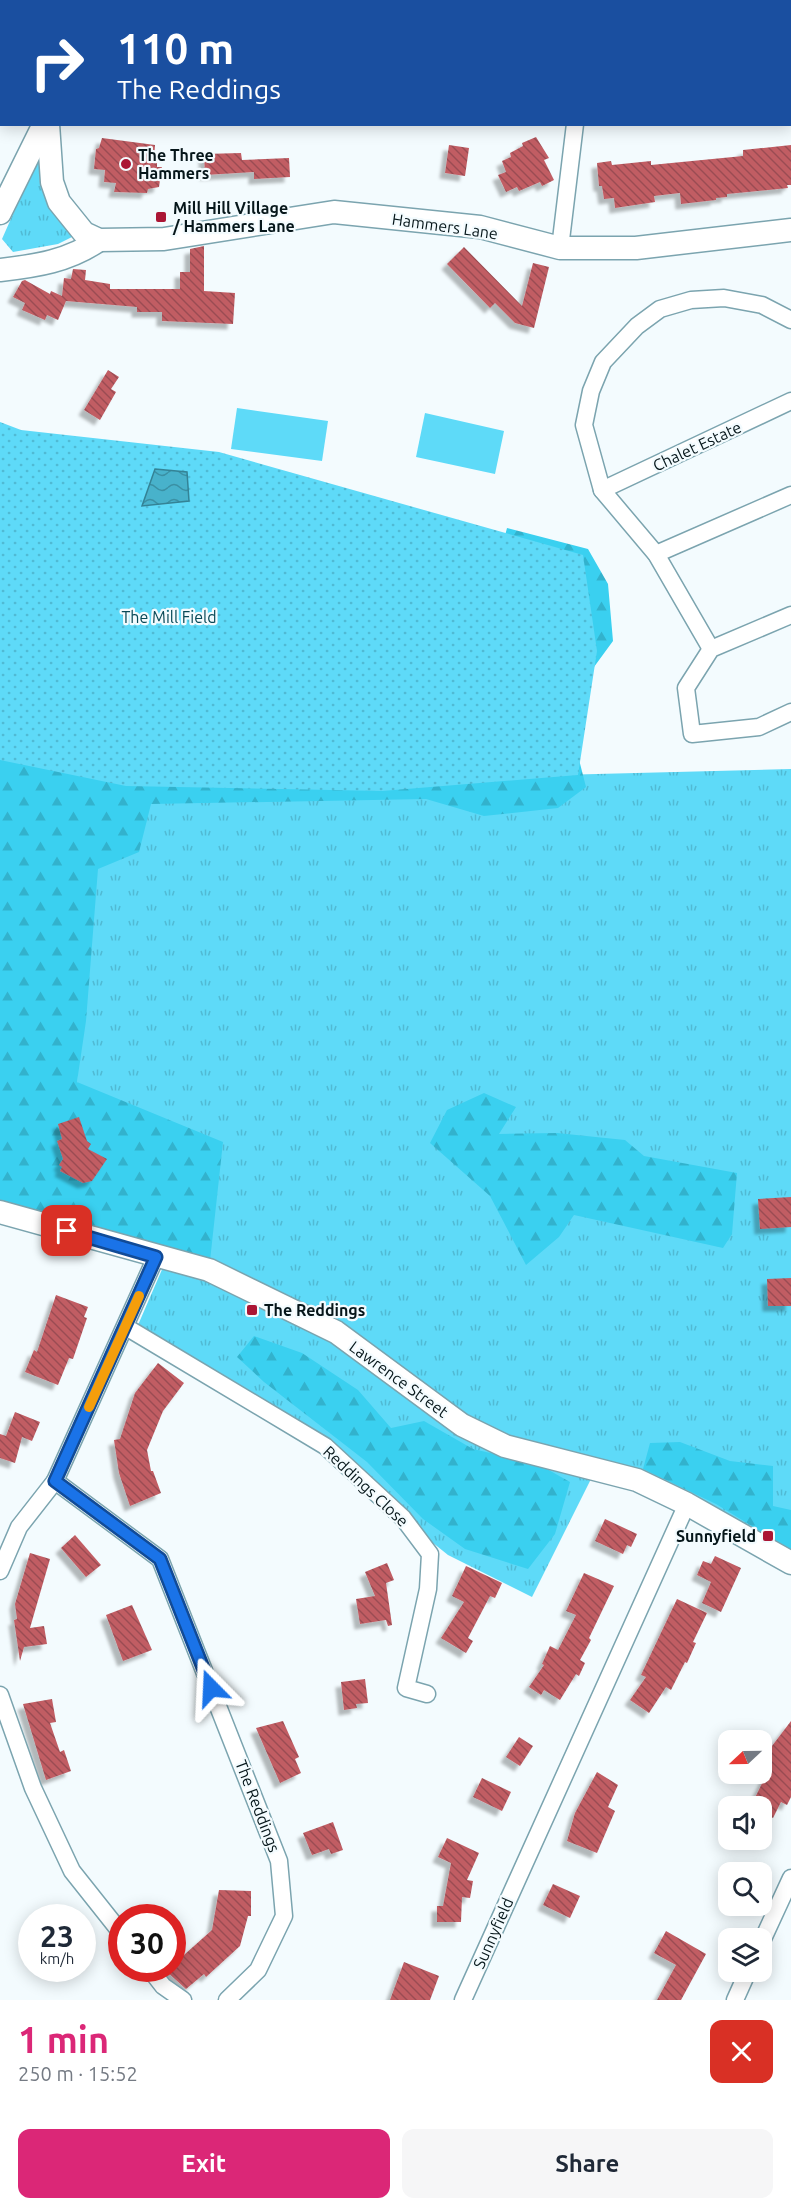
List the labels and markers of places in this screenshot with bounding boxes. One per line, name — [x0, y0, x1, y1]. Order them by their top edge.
place label: The Three Hammers — [138, 146, 214, 182]
marker: The Three Hammers — [119, 157, 133, 171]
place label: Mill Hill Village / Hammers Lane — [172, 199, 295, 235]
marker: Mill Hill Village / Hammers Lane — [154, 210, 168, 224]
pin — [41, 1205, 92, 1256]
place label: The Reddings — [264, 1301, 365, 1319]
marker: The Reddings — [245, 1303, 259, 1317]
place label: Sunnyfield — [676, 1527, 756, 1545]
marker: Sunnyfield — [761, 1529, 775, 1543]

